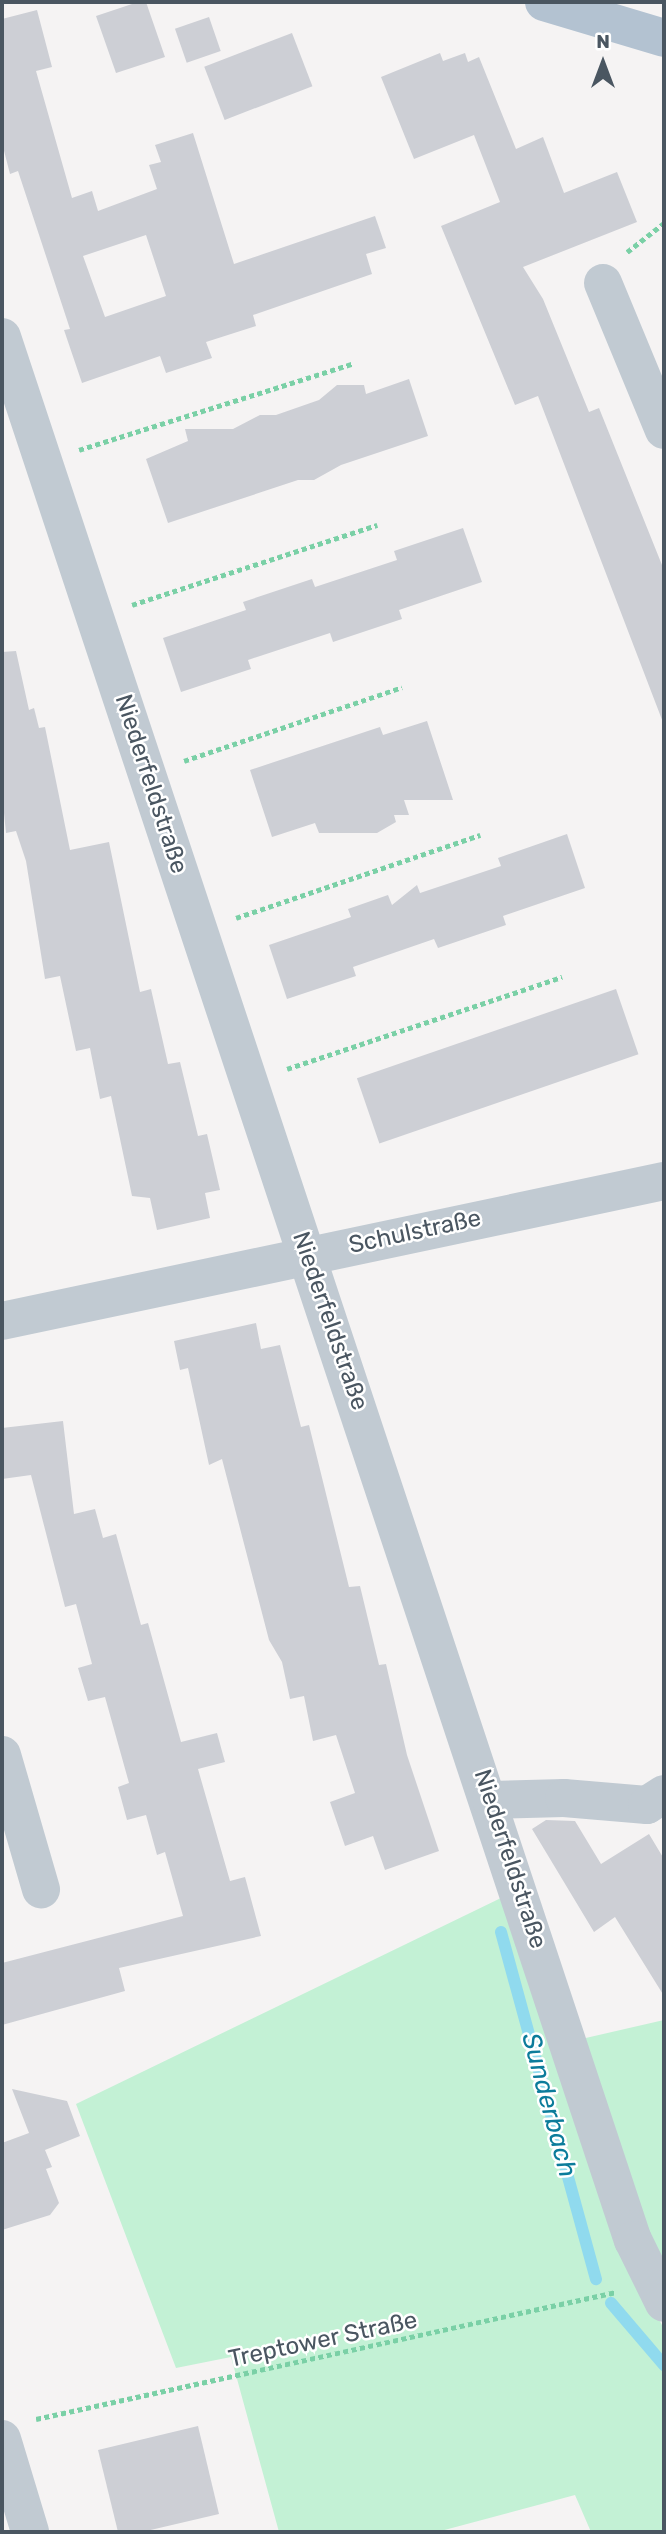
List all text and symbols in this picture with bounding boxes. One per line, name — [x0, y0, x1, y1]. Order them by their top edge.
north arrow — [568, 28, 638, 98]
text: N — [596, 30, 610, 53]
street label: Niederfeldstraße — [108, 691, 194, 877]
street label: Schulstraße — [346, 1204, 484, 1260]
street label: Niederfeldstraße — [286, 1228, 374, 1414]
street label: Niederfeldstraße — [467, 1766, 553, 1952]
water label: Sunderbach — [515, 2029, 583, 2181]
street label: Treptower Straße — [226, 2306, 420, 2374]

